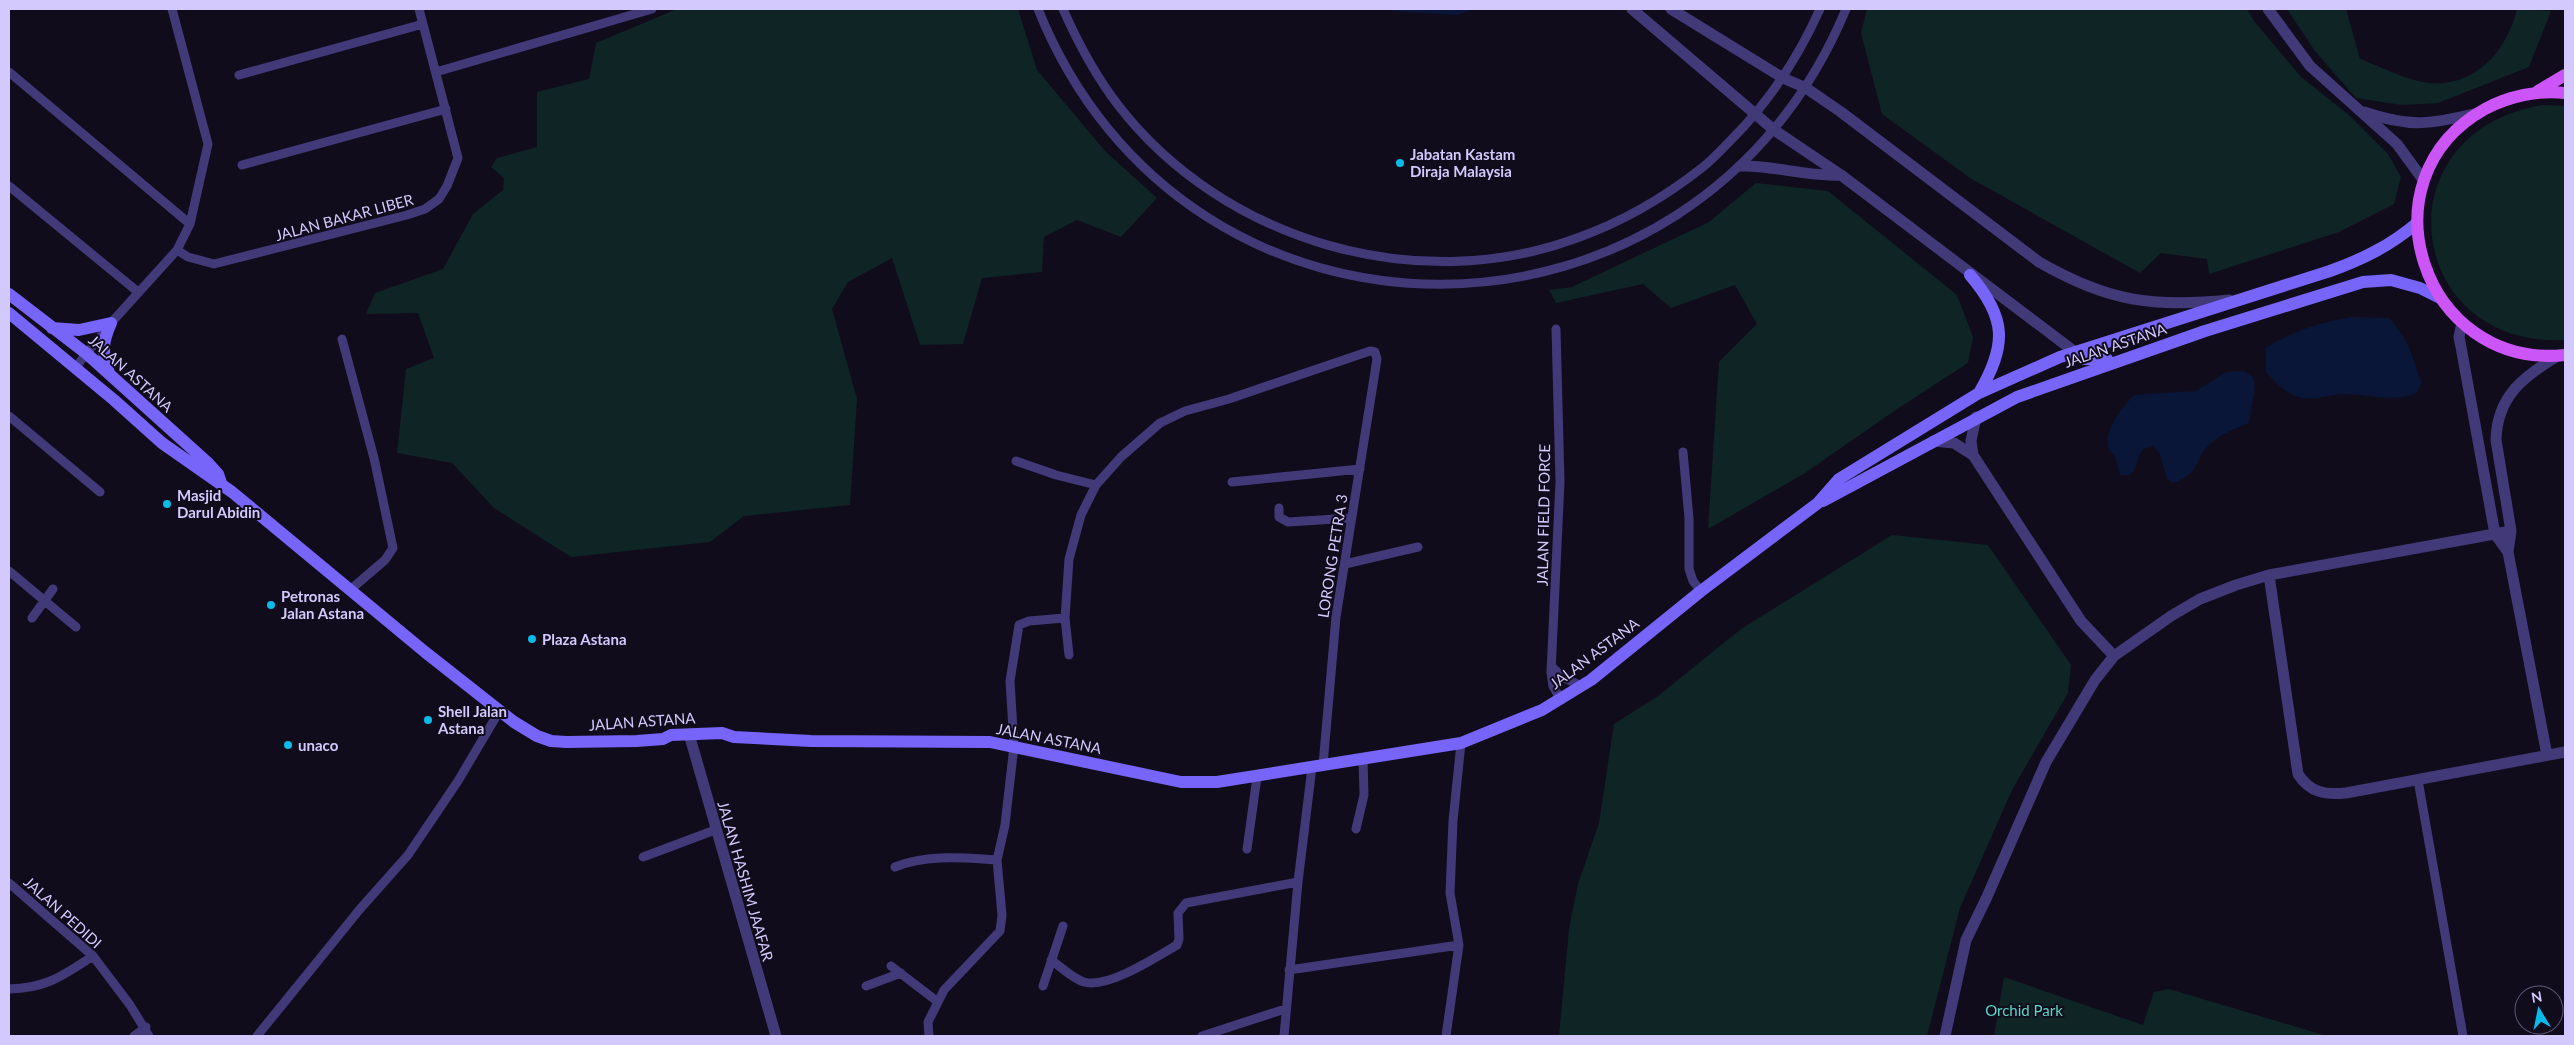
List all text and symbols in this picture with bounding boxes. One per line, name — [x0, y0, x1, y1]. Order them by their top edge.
place label: Jabatan Kastam Diraja Malaysia — [1410, 145, 1515, 180]
marker: Jabatan Kastam Diraja Malaysia — [1394, 157, 1406, 169]
street label: JALAN BAKAR LIBER — [273, 190, 416, 244]
street label: JALAN ASTANA — [2062, 319, 2169, 371]
street label: JALAN ASTANA — [85, 331, 177, 416]
street label: JALAN FIELD FORCE — [1533, 444, 1553, 586]
place label: Masjid Darul Abidin — [177, 486, 260, 521]
street label: LORONG PETRA 3 — [1313, 493, 1351, 619]
marker: Masjid Darul Abidin — [161, 498, 173, 510]
place label: Petronas Jalan Astana — [281, 587, 364, 622]
marker: Petronas Jalan Astana — [265, 599, 277, 611]
street label: JALAN ASTANA — [1546, 613, 1643, 692]
place label: Plaza Astana — [542, 630, 627, 648]
marker: Plaza Astana — [526, 633, 538, 645]
place label: Shell Jalan Astana — [437, 702, 507, 737]
street label: JALAN ASTANA — [588, 708, 697, 734]
marker: Shell Jalan Astana — [422, 714, 434, 726]
street label: JALAN ASTANA — [995, 719, 1104, 757]
place label: unaco — [298, 736, 339, 754]
marker: unaco — [282, 739, 294, 751]
street label: JALAN HASHIM JAAFAR — [714, 799, 778, 964]
street label: JALAN PEDIDI — [20, 872, 106, 952]
north arrow — [2514, 985, 2564, 1035]
text: N — [2530, 987, 2543, 1006]
park label: Orchid Park — [1985, 1001, 2063, 1019]

